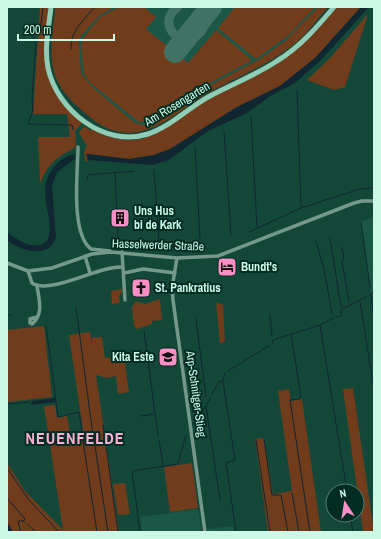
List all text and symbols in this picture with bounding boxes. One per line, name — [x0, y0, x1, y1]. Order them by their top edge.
scale bar — [18, 16, 114, 42]
text: 200 m — [24, 22, 51, 38]
street label: Am Rosengarten — [140, 78, 213, 130]
place label: Uns Hus bi de Kark — [134, 203, 182, 233]
building icon: Uns Hus bi de Kark — [109, 207, 131, 229]
street label: Hasselwerder Straße — [112, 235, 204, 255]
hotel icon: Bundt's — [216, 256, 238, 278]
place label: Bundt's — [241, 259, 278, 275]
church icon: St. Pankratius — [130, 277, 152, 299]
place label: St. Pankratius — [155, 280, 221, 296]
school or university icon: Kita Este — [157, 346, 179, 368]
place label: Kita Este — [112, 349, 155, 365]
street label: Arp-Schnitger-Stieg — [182, 349, 210, 439]
district label: NEUENFELDE — [26, 427, 124, 449]
north arrow — [325, 483, 365, 523]
text: N — [338, 486, 348, 501]

